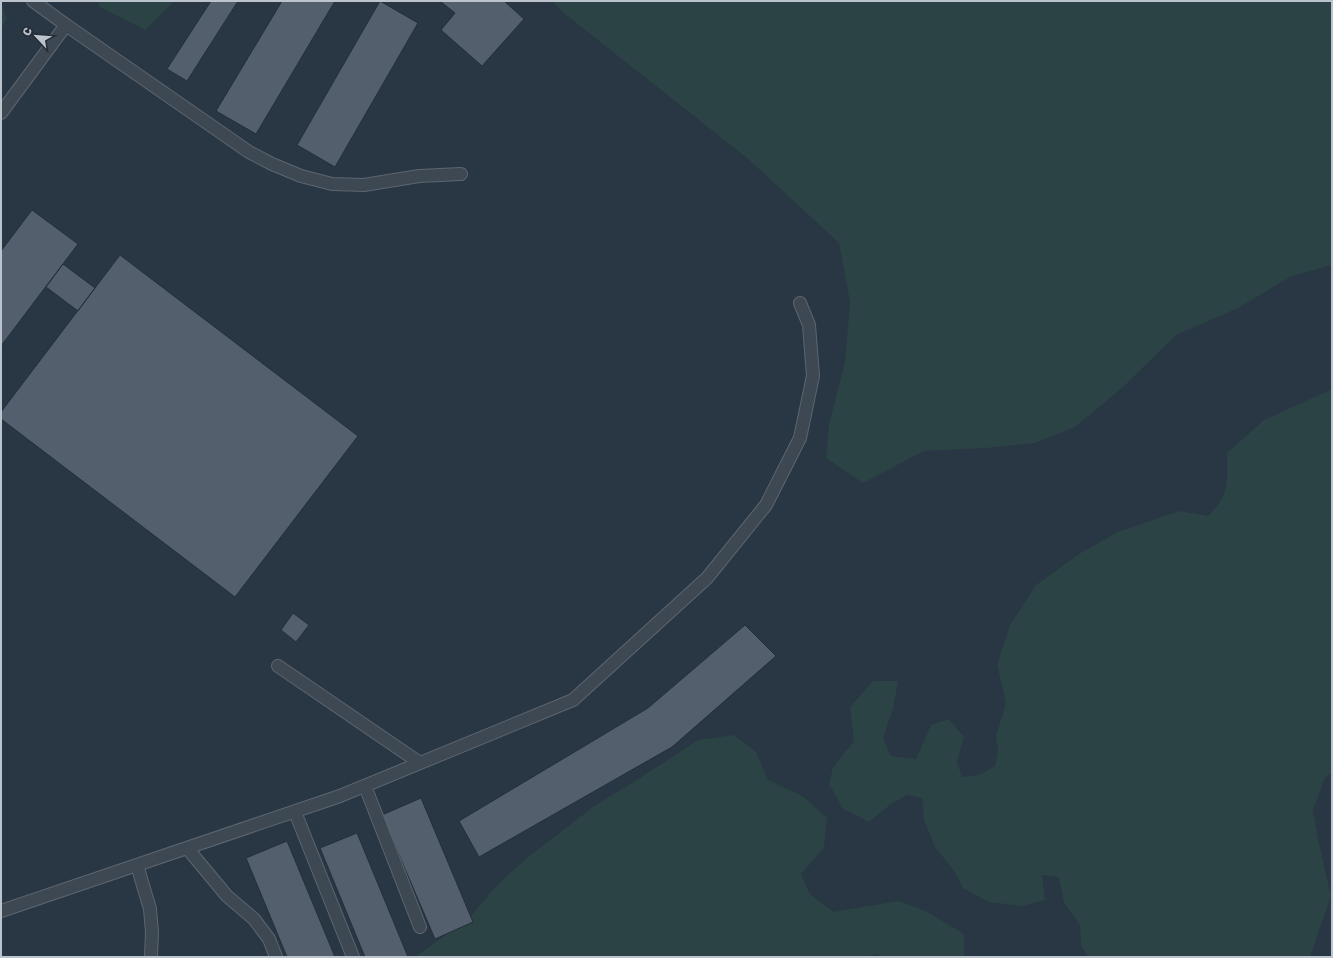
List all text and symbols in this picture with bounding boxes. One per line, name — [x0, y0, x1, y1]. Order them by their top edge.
north arrow — [16, 16, 56, 56]
text: С — [20, 25, 35, 38]

